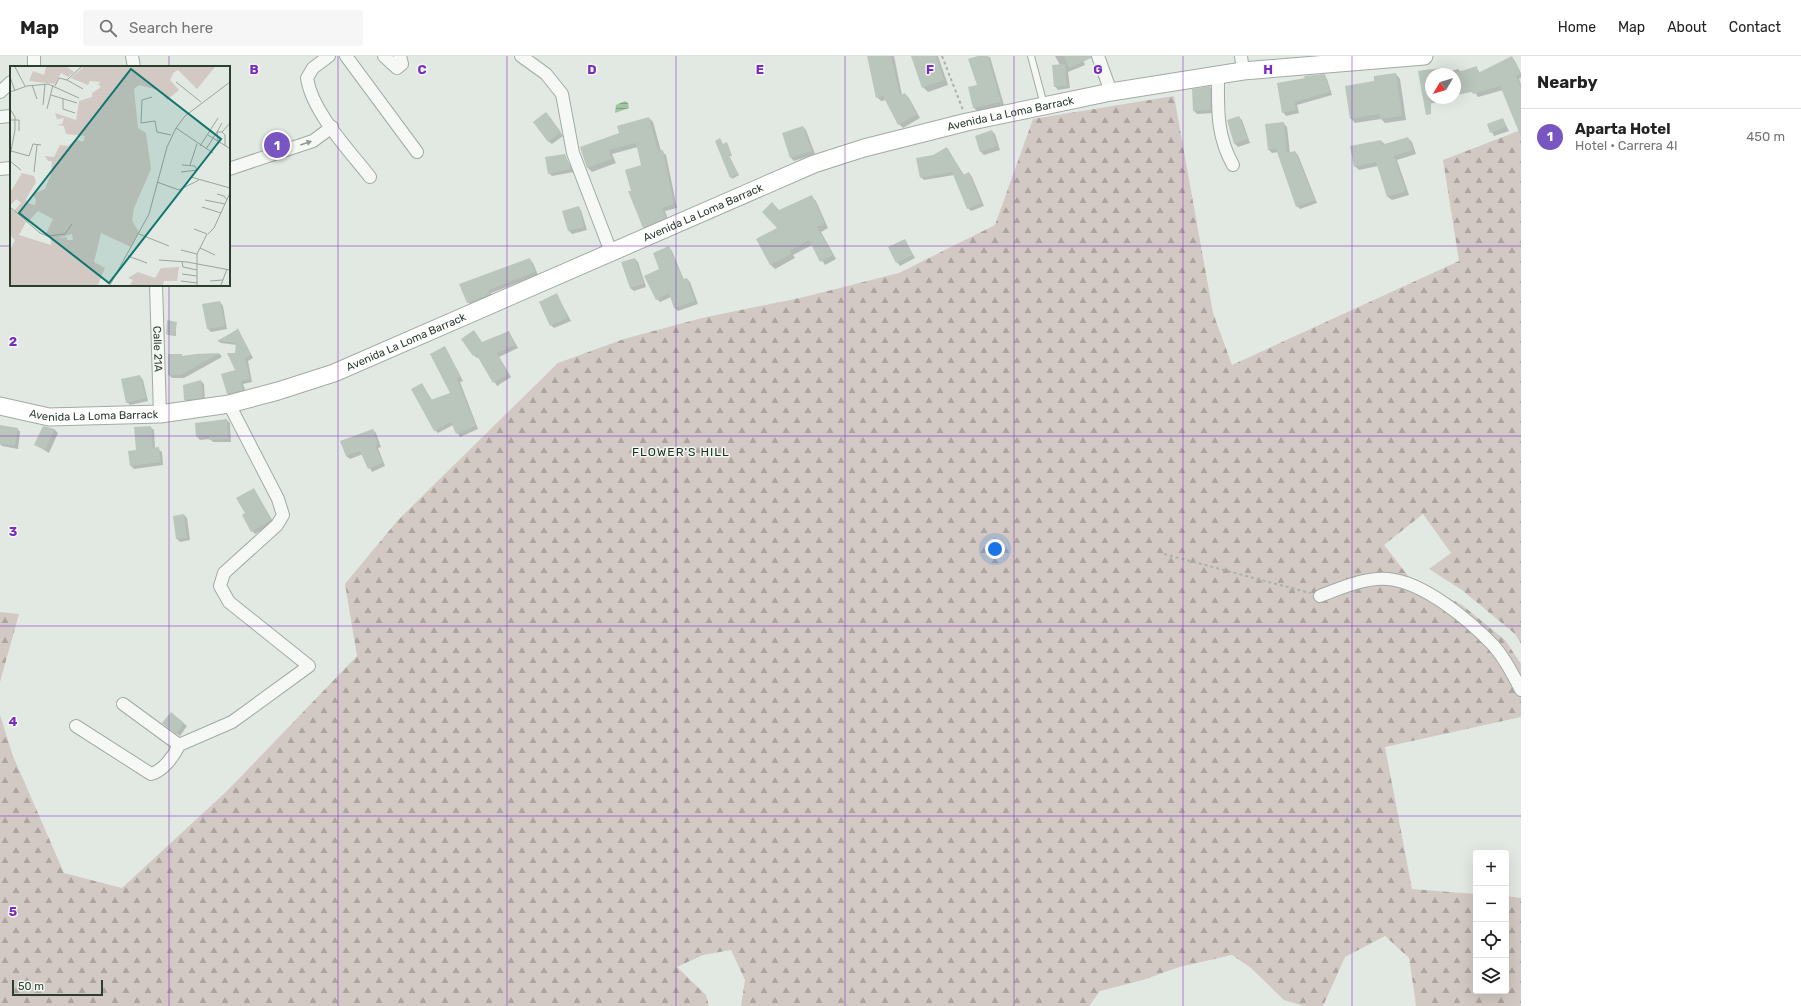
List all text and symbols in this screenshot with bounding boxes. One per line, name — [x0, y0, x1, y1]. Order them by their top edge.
search box — [83, 10, 363, 46]
text: Map — [20, 16, 59, 39]
icon: search — [97, 17, 119, 39]
text: Search here — [129, 19, 213, 37]
text: Home — [1558, 19, 1596, 36]
text: Map — [1618, 19, 1645, 36]
text: About — [1667, 19, 1707, 36]
text: Contact — [1729, 19, 1781, 36]
text: B — [249, 62, 259, 77]
text: C — [417, 62, 427, 77]
text: D — [587, 62, 597, 77]
text: E — [756, 62, 764, 77]
text: F — [926, 62, 934, 77]
text: G — [1093, 62, 1103, 77]
text: H — [1263, 62, 1273, 77]
inset map — [10, 66, 230, 286]
north arrow — [1425, 68, 1461, 104]
text: Nearby — [1537, 72, 1598, 92]
street label: Avenida La Loma Barrack — [946, 94, 1075, 134]
text: Aparta Hotel — [1575, 120, 1670, 138]
text: 1 — [1547, 129, 1553, 144]
text: 450 m — [1746, 129, 1785, 144]
pin: 1 — [264, 130, 290, 160]
text: Hotel · Carrera 4I — [1575, 138, 1678, 153]
one-way arrow — [300, 140, 312, 146]
street label: Avenida La Loma Barrack — [641, 181, 765, 245]
street label: Avenida La Loma Barrack — [344, 310, 468, 374]
street label: Calle 21A — [150, 326, 165, 373]
text: 2 — [9, 334, 17, 349]
street label: Avenida La Loma Barrack — [28, 407, 159, 424]
district label: FLOWER'S HILL — [632, 445, 730, 459]
text: 3 — [9, 524, 18, 539]
your location — [985, 539, 1005, 559]
text: 4 — [9, 714, 18, 729]
map controls — [1473, 850, 1509, 994]
button: + — [1473, 850, 1509, 886]
button: − — [1473, 886, 1509, 922]
text: 5 — [9, 904, 17, 919]
button: locate — [1473, 922, 1509, 958]
button: layers — [1473, 958, 1509, 994]
scale bar — [12, 978, 103, 997]
text: 50 m — [18, 980, 44, 993]

